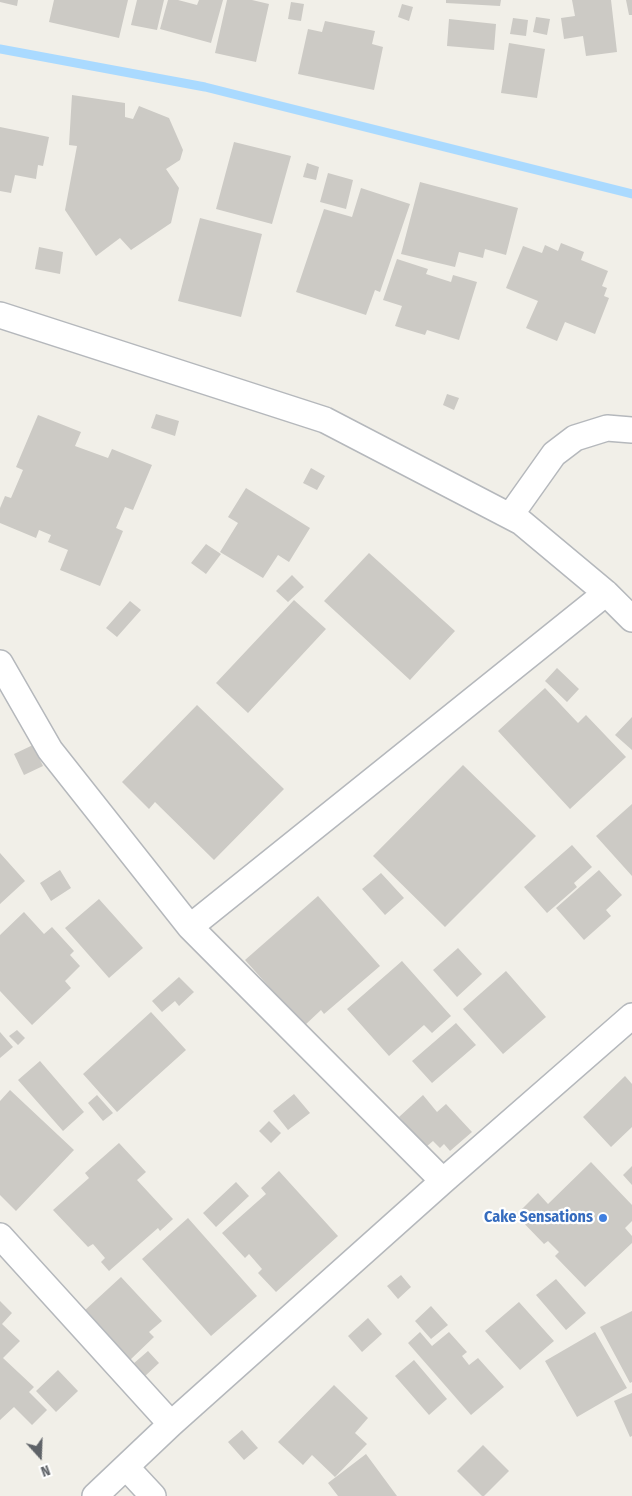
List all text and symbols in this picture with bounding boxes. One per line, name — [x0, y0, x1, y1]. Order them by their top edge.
place label: Cake Sensations — [484, 1208, 593, 1228]
marker: Cake Sensations — [597, 1212, 609, 1224]
north arrow — [15, 1431, 65, 1481]
text: N — [38, 1461, 52, 1480]

